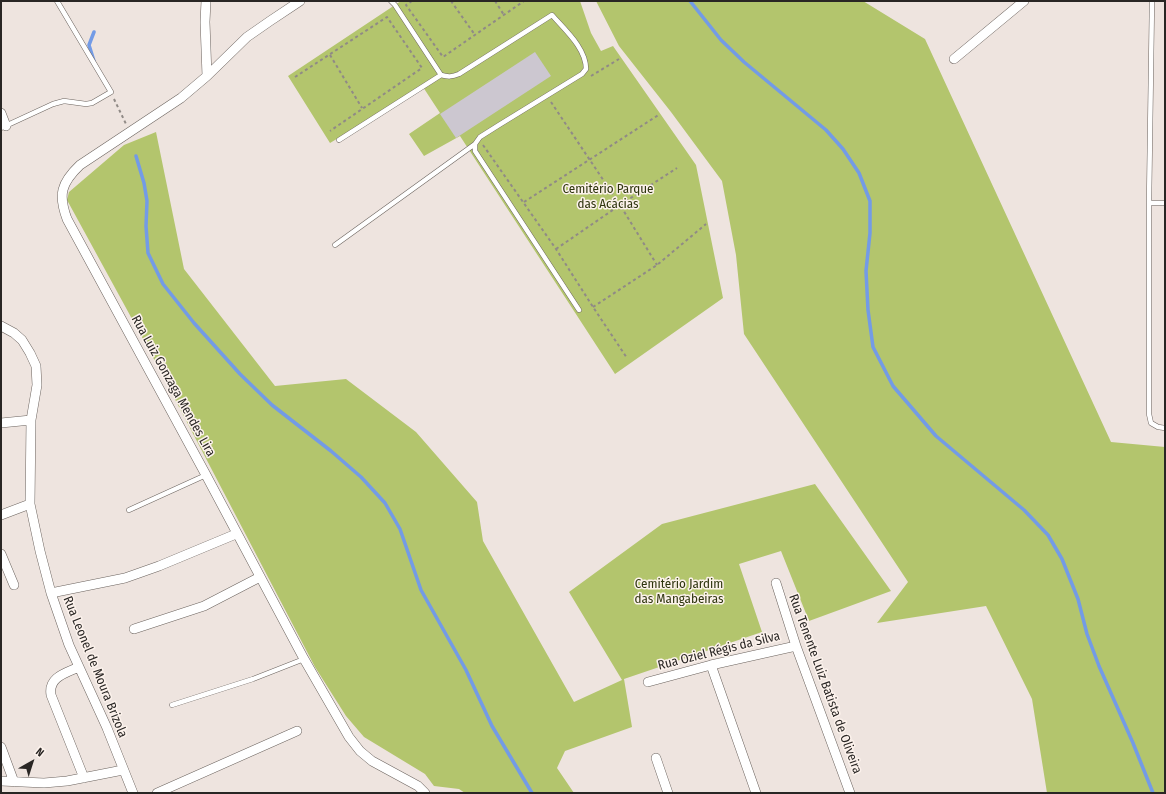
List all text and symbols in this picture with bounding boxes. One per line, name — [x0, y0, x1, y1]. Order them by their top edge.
park label: Cemitério Parque das Acácias — [562, 181, 654, 212]
street label: Rua Luiz Gonzaga Mendes Lira — [128, 313, 218, 459]
park label: Cemitério Jardim das Mangabeiras — [634, 576, 724, 607]
street label: Rua Tenente Luiz Batista de Oliveira — [785, 592, 865, 776]
street label: Rua Leonel de Moura Brizola — [59, 594, 131, 740]
street label: Rua Oziel Régis da Silva — [656, 628, 782, 674]
north arrow — [12, 742, 52, 782]
text: N — [33, 745, 47, 759]

